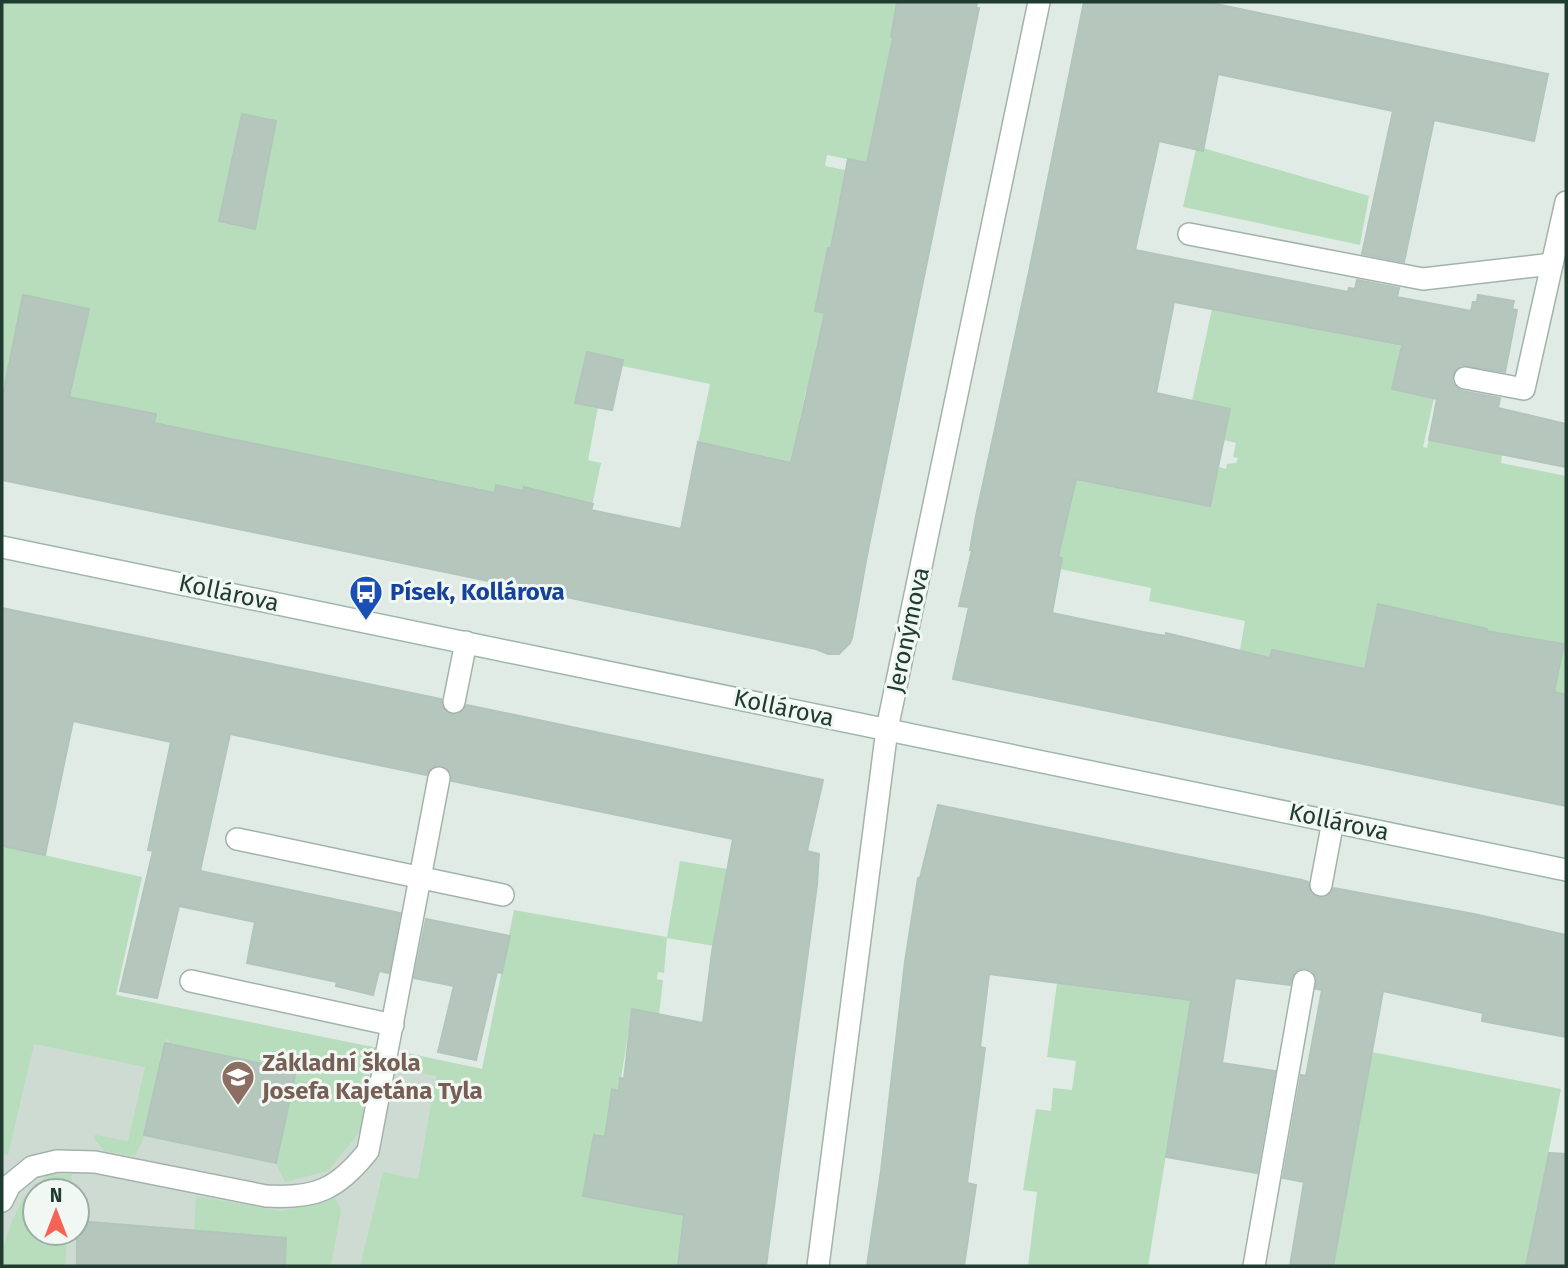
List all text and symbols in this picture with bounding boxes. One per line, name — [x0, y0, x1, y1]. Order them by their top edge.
street label: Jeronýmova — [881, 565, 935, 695]
street label: Kollárova — [176, 569, 282, 617]
bus stop icon: Písek, Kollárova — [347, 573, 385, 622]
place label: Písek, Kollárova — [390, 578, 565, 606]
street label: Kollárova — [731, 684, 837, 732]
street label: Kollárova — [1286, 798, 1392, 846]
place label: Základní škola Josefa Kajetána Tyla — [261, 1049, 483, 1105]
school or university icon: Základní škola Josefa Kajetána Tyla — [219, 1058, 257, 1107]
north arrow — [21, 1177, 91, 1247]
text: N — [50, 1184, 62, 1207]

